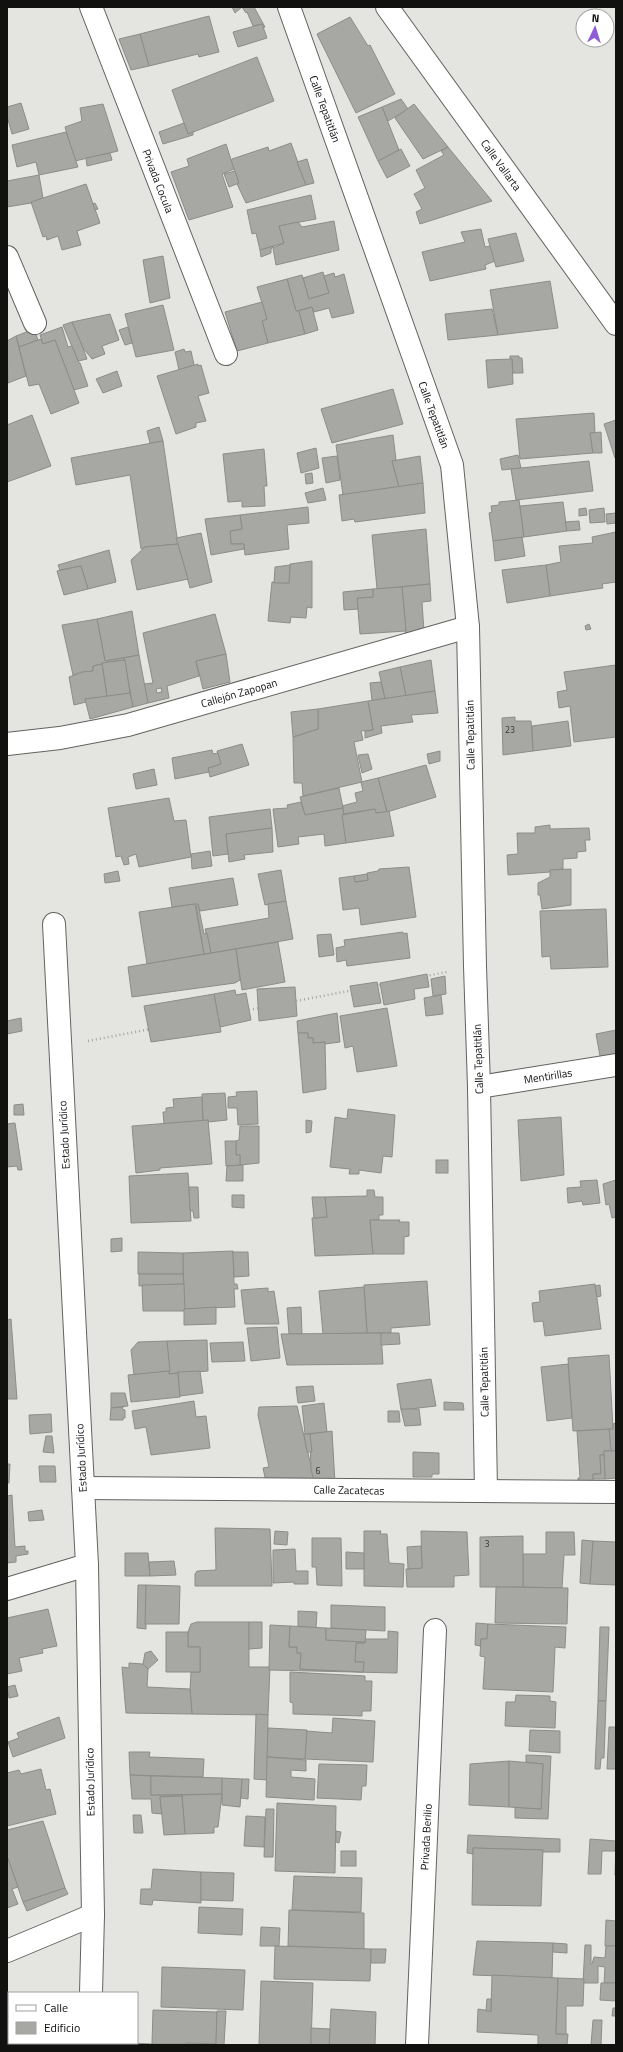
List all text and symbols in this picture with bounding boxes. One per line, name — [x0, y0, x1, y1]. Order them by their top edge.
north arrow — [575, 8, 615, 48]
text: N — [591, 10, 600, 26]
street label: Calle Tepatitlán — [305, 73, 345, 145]
street label: Calle Vallarta — [477, 136, 525, 194]
street label: Privada Cocula — [138, 147, 178, 216]
street label: Calle Tepatitlán — [414, 379, 454, 451]
street label: Callejón Zapopan — [199, 674, 279, 712]
street label: Calle Tepatitlán — [461, 700, 479, 770]
house number: 23 — [505, 723, 515, 736]
street label: Calle Tepatitlán — [469, 1024, 487, 1094]
street label: Mentirillas — [523, 1064, 573, 1088]
street label: Estado Jurídico — [54, 1100, 74, 1170]
street label: Calle Tepatitlán — [475, 1347, 493, 1417]
street label: Estado Jurídico — [71, 1423, 91, 1493]
house number: 6 — [315, 1464, 321, 1477]
street label: Calle Zacatecas — [313, 1481, 385, 1499]
house number: 3 — [484, 1537, 490, 1550]
street label: Estado Jurídico — [81, 1747, 99, 1816]
street label: Privada Berilio — [416, 1803, 436, 1871]
legend — [8, 1992, 138, 2044]
text: Calle — [44, 1998, 68, 2017]
text: Edificio — [44, 2018, 80, 2037]

